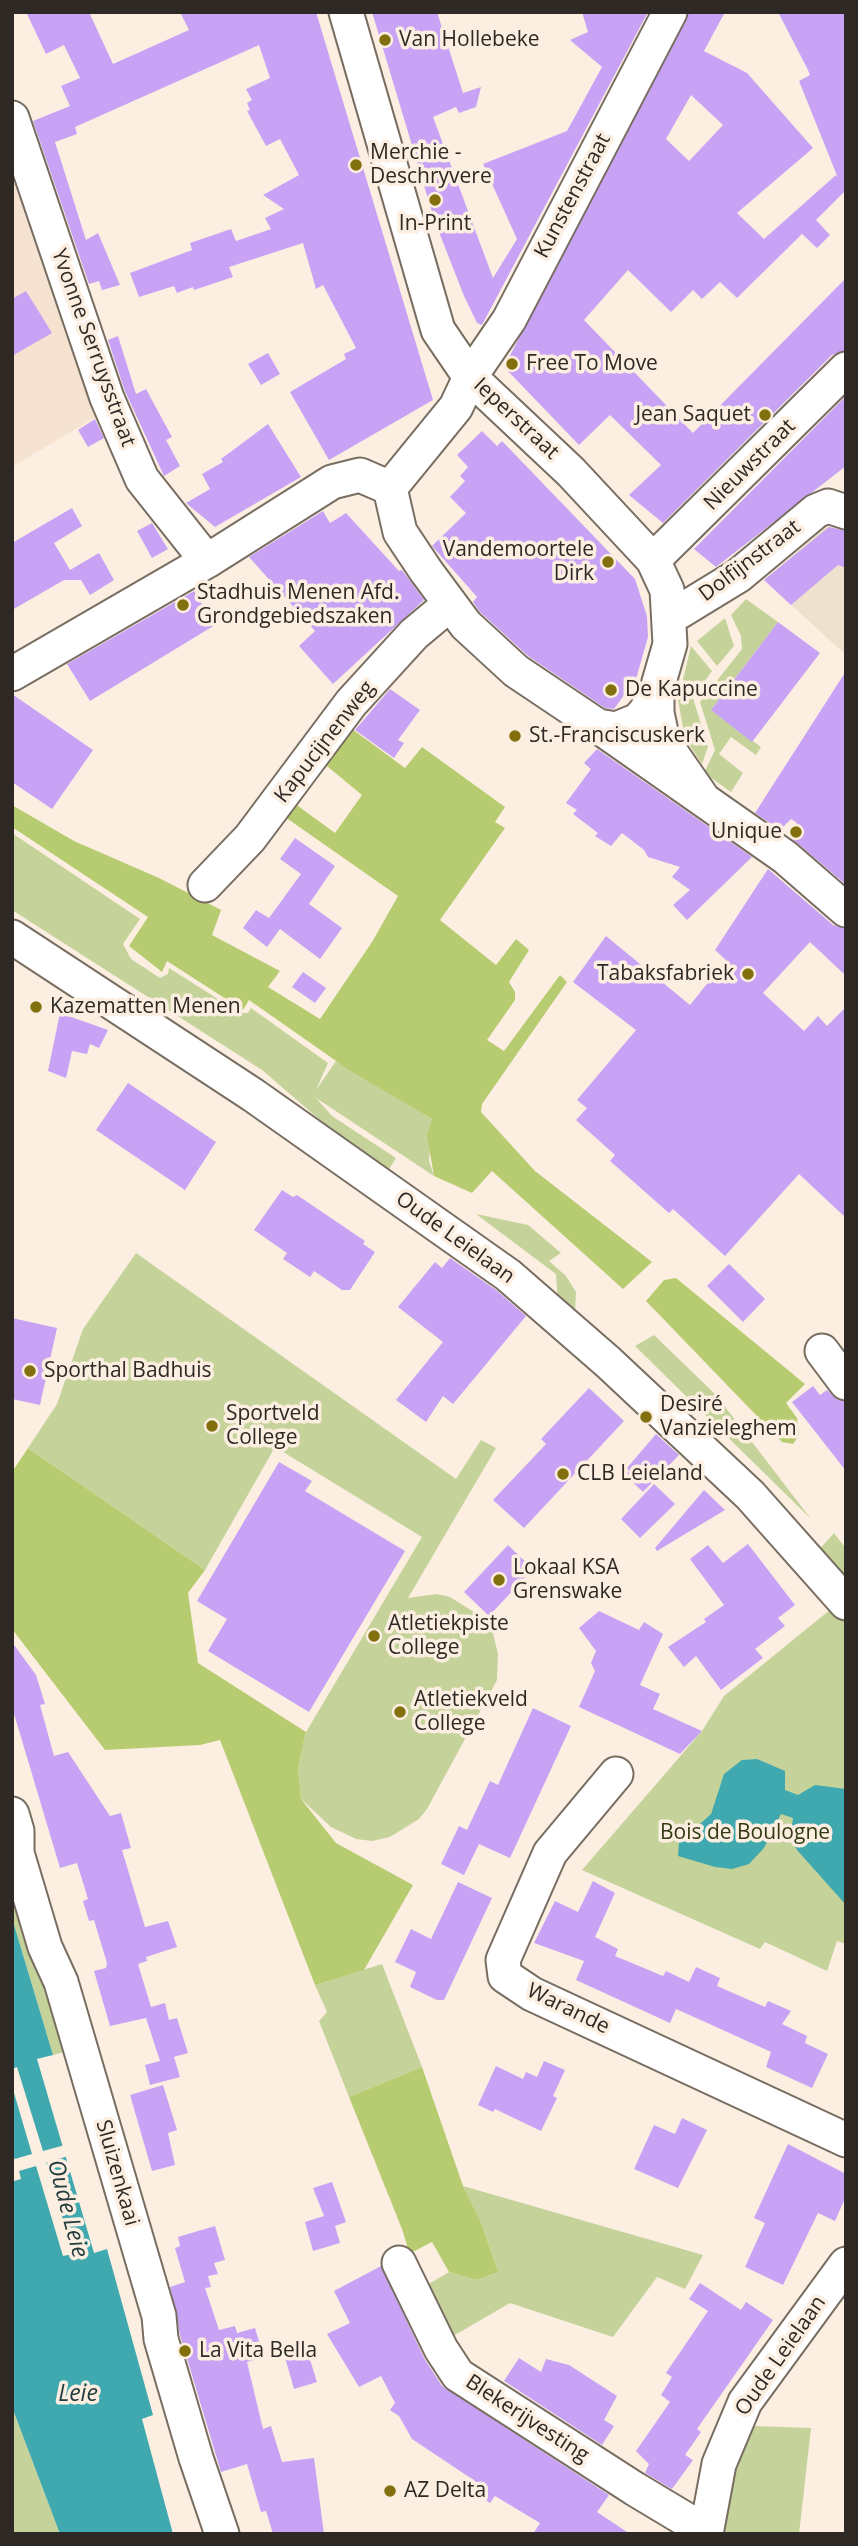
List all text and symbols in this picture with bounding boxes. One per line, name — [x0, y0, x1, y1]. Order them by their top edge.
place label: Van Hollebeke — [399, 27, 539, 53]
marker: Van Hollebeke — [377, 32, 393, 48]
street label: Kunstenstraat — [530, 129, 616, 263]
place label: Merchie - Deschryvere — [370, 140, 492, 190]
marker: Merchie - Deschryvere — [348, 157, 364, 173]
marker: In-Print — [427, 192, 443, 208]
place label: In-Print — [399, 211, 471, 237]
street label: Yvonne Serruysstraat — [45, 246, 141, 450]
place label: Free To Move — [526, 351, 658, 377]
marker: Free To Move — [504, 356, 520, 372]
street label: Ieperstraat — [468, 373, 564, 465]
place label: Jean Saquet — [635, 402, 751, 428]
marker: Jean Saquet — [757, 407, 773, 423]
street label: Nieuwstraat — [699, 414, 801, 516]
street label: Dolfijnstraat — [694, 515, 806, 607]
place label: Vandemoortele Dirk — [443, 537, 594, 587]
marker: Vandemoortele Dirk — [600, 554, 616, 570]
place label: Stadhuis Menen Afd. Grondgebiedszaken — [197, 580, 399, 630]
marker: Stadhuis Menen Afd. Grondgebiedszaken — [175, 597, 191, 613]
street label: Kapucijnenweg — [270, 676, 380, 808]
place label: De Kapuccine — [625, 677, 758, 703]
marker: De Kapuccine — [603, 682, 619, 698]
place label: St.-Franciscuskerk — [529, 723, 705, 749]
marker: St.-Franciscuskerk — [507, 728, 523, 744]
place label: Unique — [711, 819, 782, 845]
marker: Unique — [788, 824, 804, 840]
place label: Tabaksfabriek — [597, 961, 734, 987]
marker: Tabaksfabriek — [740, 966, 756, 982]
place label: Kazematten Menen — [50, 994, 241, 1020]
marker: Kazematten Menen — [28, 999, 44, 1015]
street label: Oude Leielaan — [391, 1186, 519, 1290]
place label: Sporthal Badhuis — [44, 1358, 212, 1384]
marker: Sporthal Badhuis — [22, 1363, 38, 1379]
place label: Desiré Vanzieleghem — [660, 1392, 797, 1442]
place label: Sportveld College — [226, 1401, 319, 1451]
marker: Desiré Vanzieleghem — [638, 1409, 654, 1425]
marker: Sportveld College — [204, 1418, 220, 1434]
place label: CLB Leieland — [577, 1461, 703, 1487]
marker: CLB Leieland — [555, 1466, 571, 1482]
place label: Lokaal KSA Grenswake — [513, 1555, 622, 1605]
marker: Lokaal KSA Grenswake — [491, 1572, 507, 1588]
place label: Atletiekpiste College — [388, 1611, 509, 1661]
marker: Atletiekpiste College — [366, 1628, 382, 1644]
place label: Atletiekveld College — [414, 1687, 528, 1737]
marker: Atletiekveld College — [392, 1704, 408, 1720]
park label: Bois de Boulogne — [660, 1820, 830, 1846]
street label: Warande — [523, 1978, 613, 2040]
street label: Sluizenkaai — [90, 2117, 144, 2229]
water label: Oude Leie — [41, 2157, 93, 2261]
street label: Oude Leielaan — [730, 2291, 832, 2421]
place label: La Vita Bella — [199, 2338, 317, 2364]
marker: La Vita Bella — [177, 2343, 193, 2359]
street label: Blekerijvesting — [461, 2370, 593, 2468]
water label: Leie — [58, 2380, 98, 2408]
place label: AZ Delta — [404, 2478, 486, 2504]
marker: AZ Delta — [382, 2483, 398, 2499]

